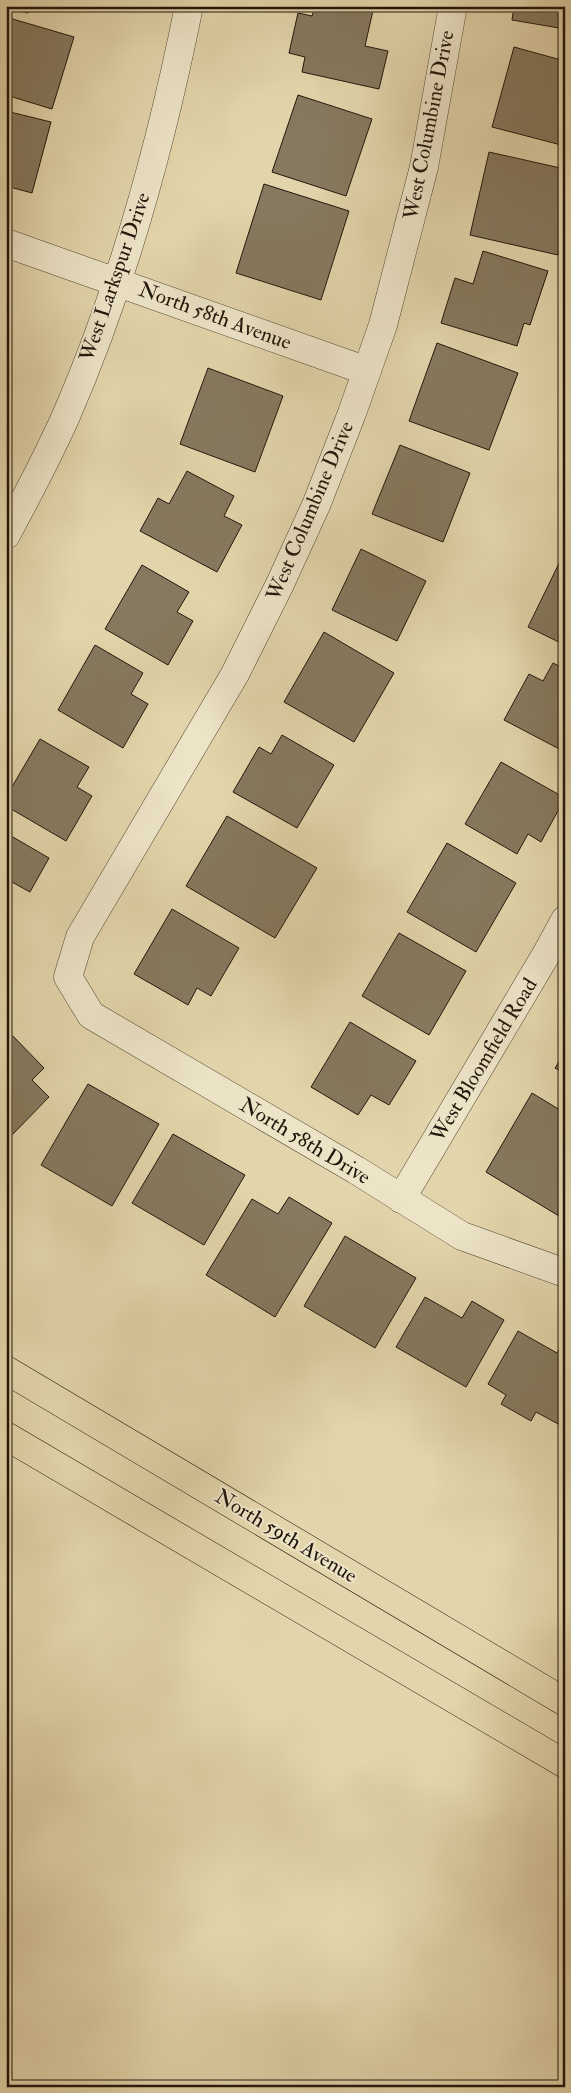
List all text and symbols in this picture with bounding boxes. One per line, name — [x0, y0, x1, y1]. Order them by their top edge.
street label: West Columbine Drive — [397, 28, 461, 223]
street label: West Larkspur Drive — [73, 189, 157, 366]
street label: North 58th Avenue — [135, 276, 295, 356]
street label: West Columbine Drive — [260, 417, 360, 606]
street label: West Bloomfield Road — [424, 973, 544, 1148]
street label: North 58th Drive — [235, 1091, 376, 1191]
street label: North 59th Avenue — [210, 1483, 362, 1589]

